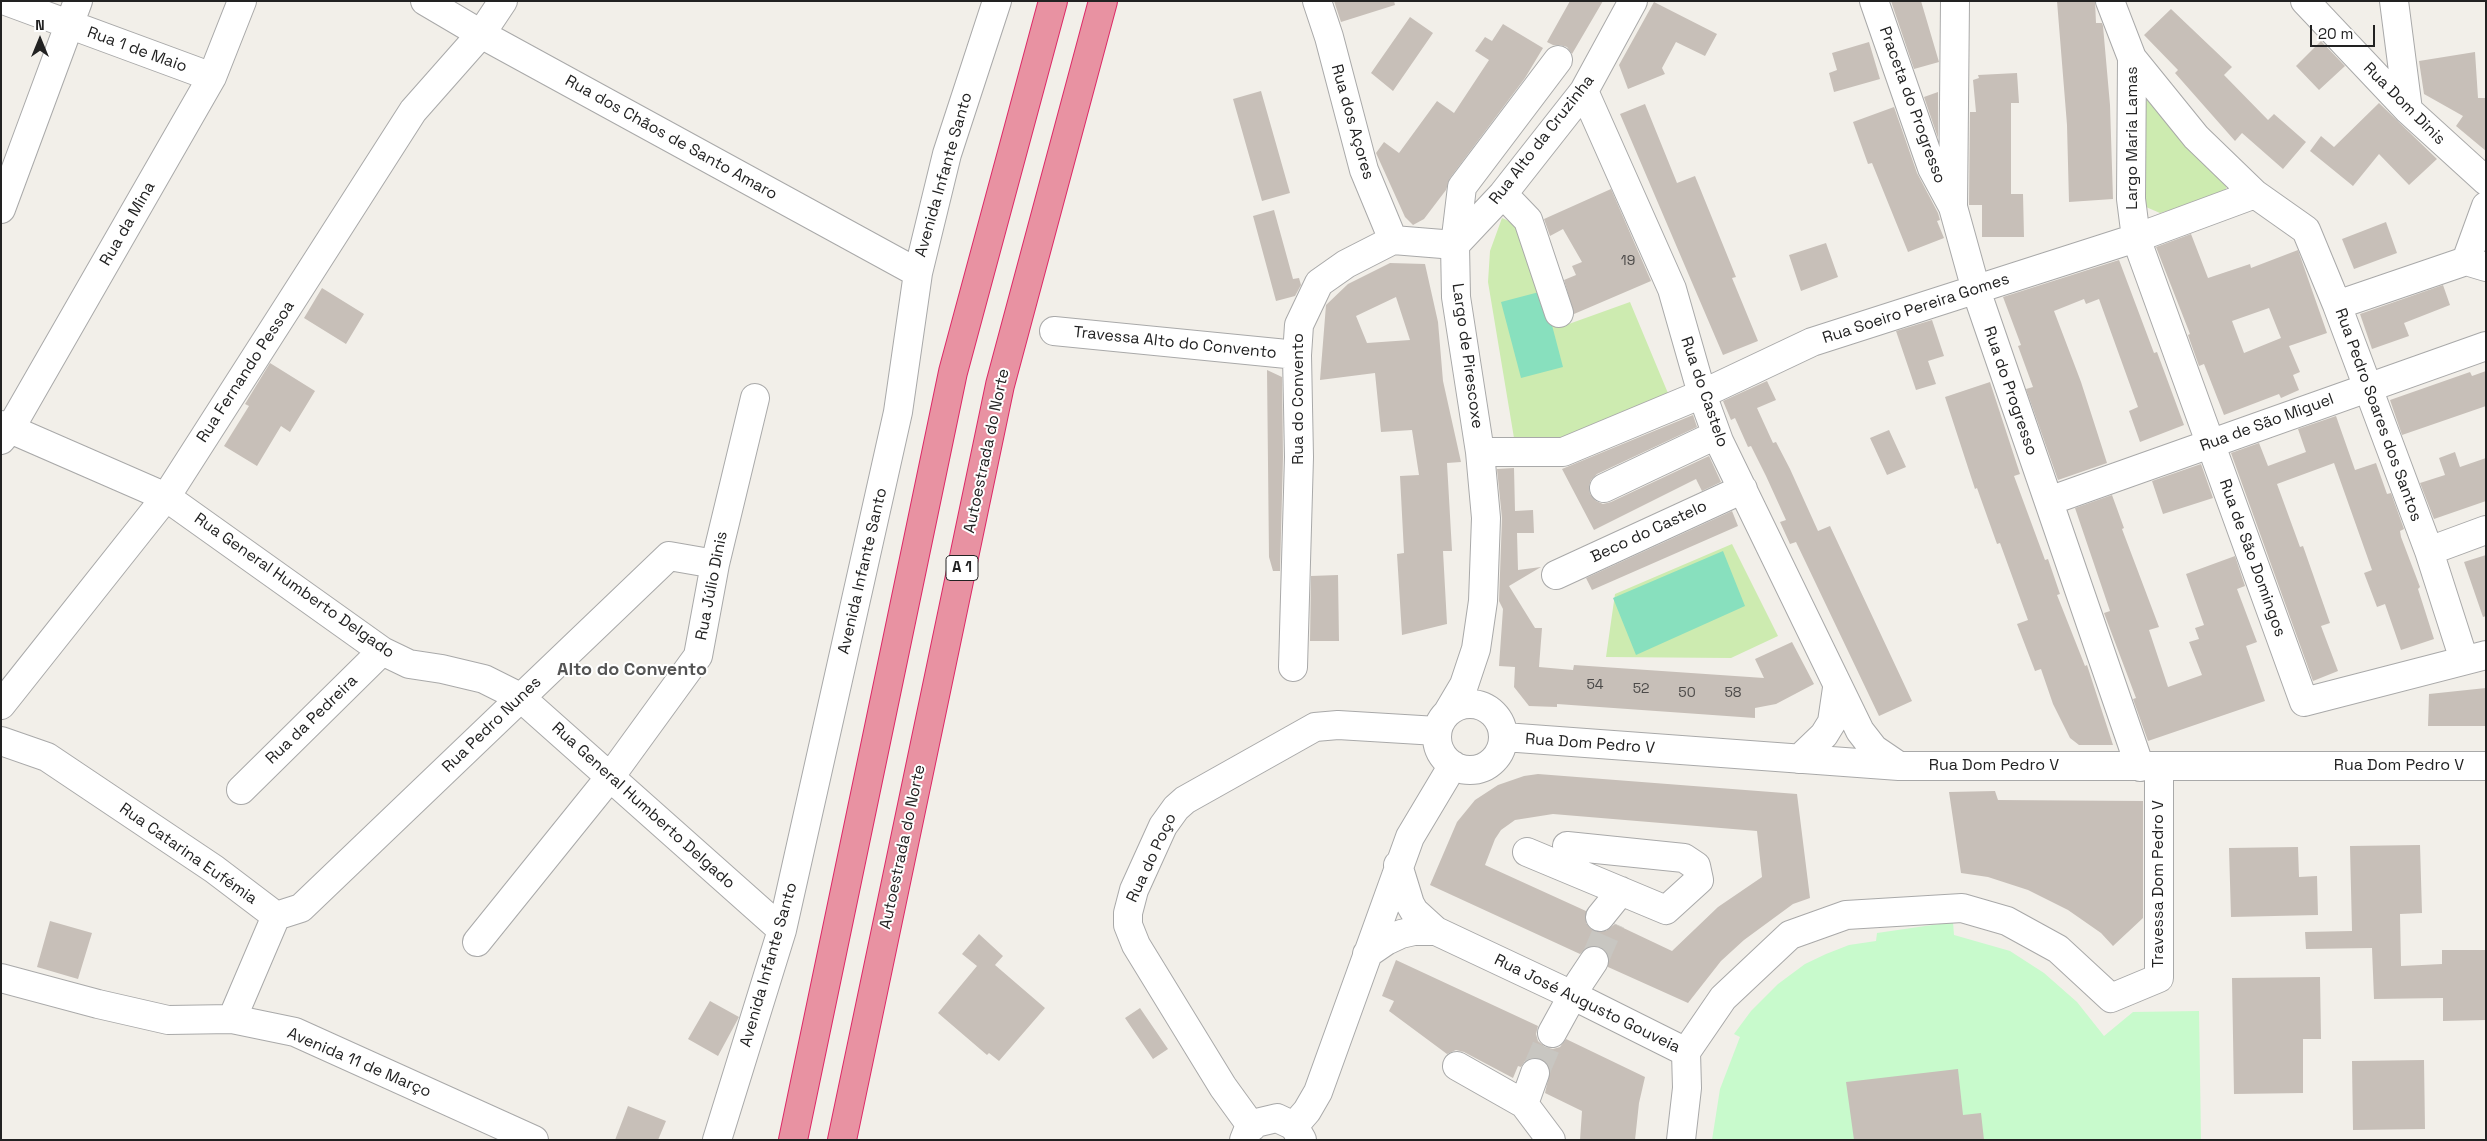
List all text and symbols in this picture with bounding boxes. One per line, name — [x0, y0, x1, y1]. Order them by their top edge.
north arrow — [15, 15, 65, 65]
scale bar — [2312, 15, 2377, 47]
text: N — [35, 16, 45, 34]
street label: Rua 1 de Maio — [85, 23, 189, 77]
street label: Praceta do Progresso — [1875, 24, 1949, 186]
text: 20 m — [2318, 24, 2353, 43]
street label: Rua Dom Dinis — [2359, 59, 2449, 149]
street label: Rua dos Açores — [1326, 62, 1378, 182]
street label: Largo Maria Lamas — [2123, 66, 2143, 210]
street label: Rua Alto da Cruzinha — [1485, 71, 1599, 209]
street label: Rua dos Chãos de Santo Amaro — [562, 72, 780, 204]
street label: Avenida Infante Santo — [911, 90, 977, 260]
street label: Rua da Mina — [96, 179, 160, 269]
house number: 19 — [1621, 253, 1635, 269]
street label: Rua Soeiro Pereira Gomes — [1820, 270, 2012, 348]
street label: Largo de Pirescoxe — [1447, 282, 1487, 430]
street label: Rua Fernando Pessoa — [193, 298, 299, 446]
street label: Rua Pedro Soares dos Santos — [2330, 306, 2426, 524]
street label: Travessa Alto do Convento — [1073, 323, 1277, 363]
street label: Rua do Progresso — [1979, 324, 2041, 458]
street label: Rua do Convento — [1289, 333, 1309, 465]
street label: Rua do Castelo — [1676, 334, 1732, 450]
street label: Autoestrada do Norte — [960, 367, 1014, 535]
street label: Rua de São Miguel — [2197, 390, 2337, 456]
street label: Rua de São Domingos — [2215, 477, 2289, 639]
street label: Avenida Infante Santo — [834, 486, 892, 656]
street label: Beco do Castelo — [1588, 497, 1710, 567]
street label: Rua General Humberto Delgado — [190, 509, 398, 663]
street label: Rua Júlio Dinis — [692, 530, 732, 642]
road number: A 1 — [946, 556, 978, 580]
district label: Alto do Convento — [557, 659, 707, 681]
street label: Rua da Pedreira — [262, 671, 362, 769]
street label: Rua Pedro Nunes — [439, 673, 545, 777]
house number: 54 — [1586, 677, 1604, 693]
house number: 52 — [1633, 681, 1649, 697]
house number: 50 — [1678, 685, 1696, 701]
house number: 58 — [1724, 685, 1742, 701]
street label: Rua General Humberto Delgado — [547, 719, 739, 893]
street label: Rua Dom Pedro V — [1524, 730, 1656, 758]
street label: Rua Dom Pedro V — [1929, 756, 2059, 776]
street label: Rua Dom Pedro V — [2334, 756, 2464, 776]
street label: Autoestrada do Norte — [876, 763, 930, 931]
street label: Rua Catarina Eufémia — [115, 799, 261, 909]
street label: Travessa Dom Pedro V — [2149, 800, 2169, 968]
street label: Rua do Poço — [1123, 810, 1181, 906]
street label: Avenida Infante Santo — [736, 880, 802, 1050]
street label: Rua José Augusto Gouveia — [1491, 951, 1683, 1057]
street label: Avenida 11 de Março — [284, 1024, 434, 1102]

